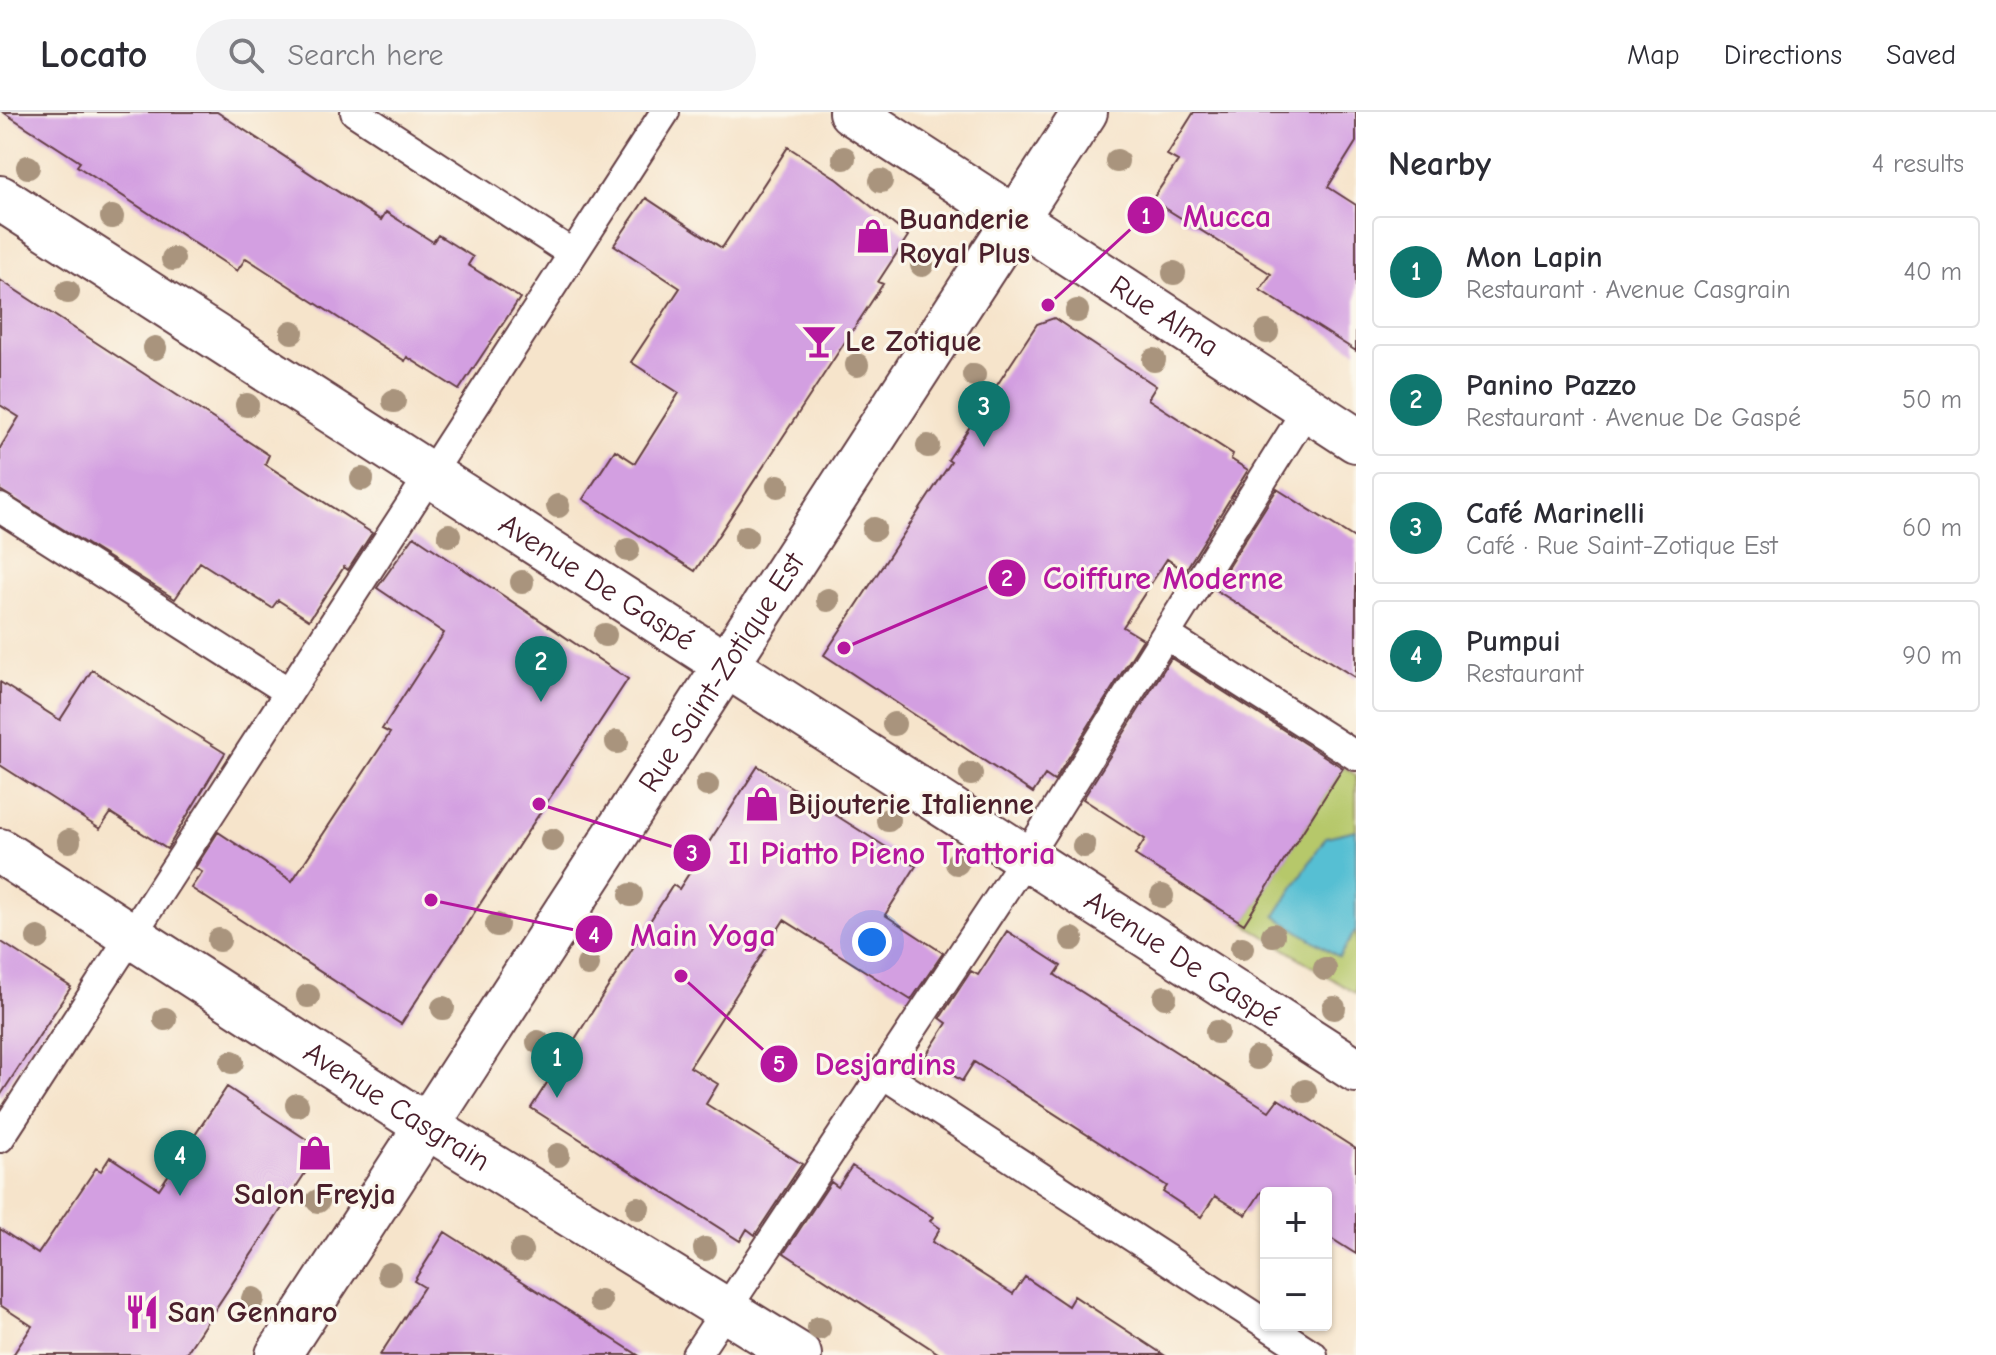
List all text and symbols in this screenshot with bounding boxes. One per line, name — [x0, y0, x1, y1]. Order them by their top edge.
search box — [196, 19, 756, 91]
text: Locato — [40, 33, 148, 77]
icon: search — [224, 33, 268, 77]
text: Search here — [288, 38, 444, 73]
text: Map — [1627, 39, 1680, 71]
text: Directions — [1724, 39, 1842, 71]
text: Saved — [1886, 39, 1956, 71]
text: Nearby — [1388, 144, 1491, 184]
text: 4 results — [1872, 149, 1964, 179]
callout: Mucca — [1126, 187, 1287, 243]
text: Mucca — [1183, 198, 1271, 235]
place label: Buanderie Royal Plus — [899, 202, 1030, 271]
text: 1 — [1141, 202, 1151, 230]
shop icon: Buanderie Royal Plus — [854, 217, 892, 255]
text: Mon Lapin — [1466, 240, 1603, 275]
text: 1 — [1411, 257, 1421, 287]
text: 40 m — [1903, 257, 1962, 287]
street label: Rue Alma — [1103, 268, 1225, 364]
text: Restaurant · Avenue Casgrain — [1466, 275, 1791, 305]
bar icon: Le Zotique — [800, 322, 838, 360]
place label: Le Zotique — [845, 324, 981, 359]
text: Panino Pazzo — [1466, 368, 1636, 403]
pin: 3 — [958, 381, 1010, 447]
text: 2 — [1410, 385, 1422, 415]
text: 50 m — [1902, 385, 1962, 415]
text: Restaurant · Avenue De Gaspé — [1466, 403, 1801, 433]
text: Café Marinelli — [1466, 496, 1645, 531]
street label: Avenue De Gaspé — [492, 507, 701, 658]
text: 3 — [1410, 513, 1422, 543]
text: 60 m — [1902, 513, 1962, 543]
text: Café · Rue Saint-Zotique Est — [1466, 531, 1778, 561]
street label: Rue Saint-Zotique Est — [631, 545, 813, 799]
callout: Coiffure Moderne — [987, 550, 1300, 606]
text: Coiffure Moderne — [1043, 560, 1283, 597]
text: 2 — [1001, 564, 1013, 592]
text: Pumpui — [1466, 624, 1560, 659]
pin: 2 — [515, 636, 567, 702]
text: 4 — [1410, 641, 1422, 671]
text: 90 m — [1902, 641, 1962, 671]
text: Restaurant — [1466, 659, 1583, 689]
shop icon: Bijouterie Italienne — [743, 785, 781, 823]
place label: Bijouterie Italienne — [788, 787, 1034, 822]
callout: Il Piatto Pieno Trattoria — [672, 825, 1071, 881]
text: Il Piatto Pieno Trattoria — [729, 835, 1055, 872]
text: 3 — [686, 839, 698, 867]
street label: Avenue De Gaspé — [1078, 883, 1287, 1035]
callout: Main Yoga — [574, 906, 791, 962]
text: Main Yoga — [630, 917, 776, 954]
text: 4 — [588, 921, 600, 949]
your location — [852, 922, 892, 962]
pin: 1 — [531, 1032, 583, 1098]
street label: Avenue Casgrain — [297, 1035, 496, 1179]
callout: Desjardins — [759, 1036, 972, 1092]
text: Desjardins — [814, 1046, 956, 1083]
text: 5 — [773, 1050, 785, 1078]
pin: 4 — [154, 1130, 206, 1196]
shop icon: Salon Freyja — [296, 1134, 334, 1172]
place label: Salon Freyja — [234, 1177, 396, 1212]
map controls — [1260, 1187, 1332, 1331]
button: + — [1260, 1187, 1332, 1259]
button: − — [1260, 1259, 1332, 1331]
restaurant icon: San Gennaro — [123, 1293, 161, 1331]
place label: San Gennaro — [168, 1295, 338, 1330]

